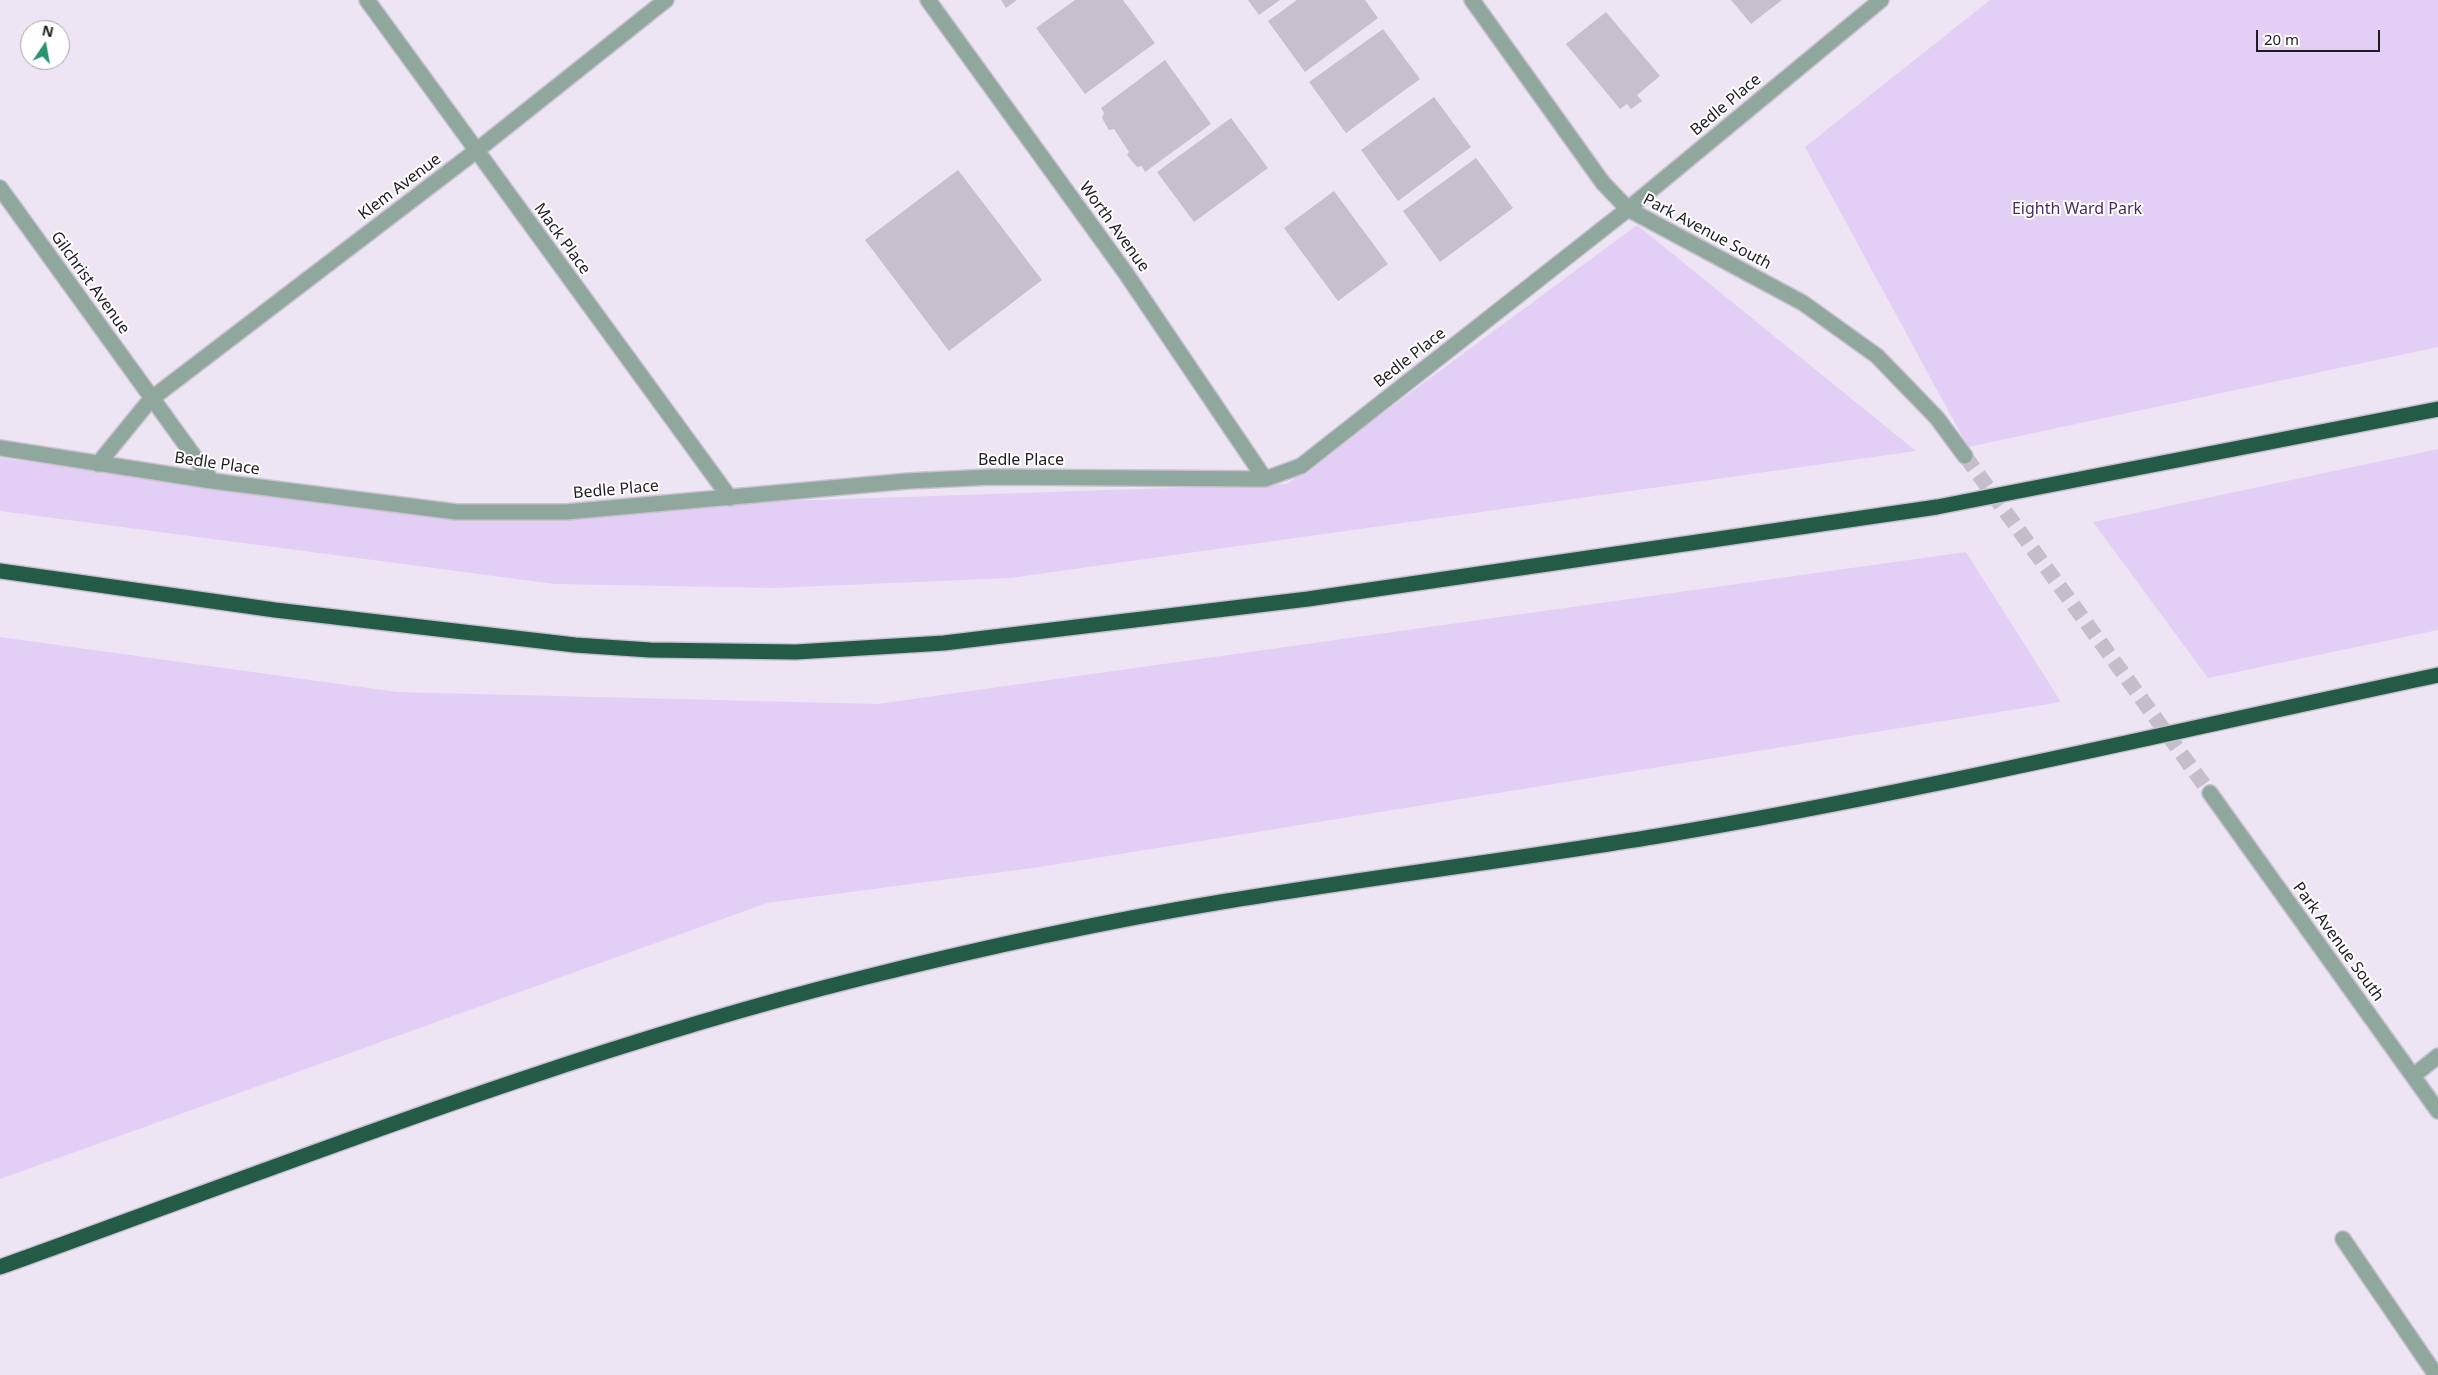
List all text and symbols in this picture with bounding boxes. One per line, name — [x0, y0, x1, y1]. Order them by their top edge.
north arrow — [20, 20, 70, 70]
text: N — [40, 20, 56, 41]
scale bar — [2258, 20, 2382, 52]
text: 20 m — [2264, 29, 2299, 49]
street label: Bedle Place — [1687, 70, 1765, 140]
street label: Klem Avenue — [355, 150, 445, 224]
street label: Worth Avenue — [1075, 178, 1153, 276]
street label: Park Avenue South — [1640, 190, 1774, 274]
park label: Eighth Ward Park — [2012, 199, 2142, 219]
street label: Mack Place — [530, 200, 594, 278]
street label: Gilchrist Avenue — [46, 228, 134, 338]
street label: Bedle Place — [1370, 324, 1450, 392]
street label: Bedle Place — [173, 449, 261, 479]
street label: Bedle Place — [978, 450, 1064, 470]
street label: Bedle Place — [572, 477, 660, 503]
street label: Park Avenue South — [2288, 879, 2388, 1005]

